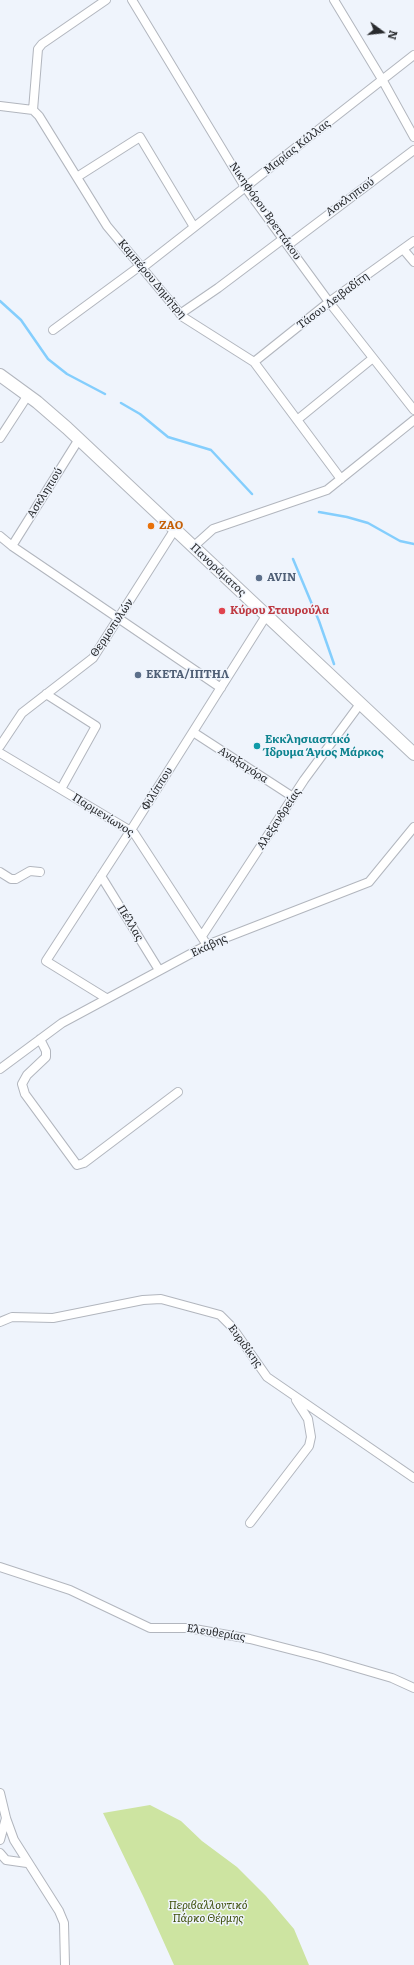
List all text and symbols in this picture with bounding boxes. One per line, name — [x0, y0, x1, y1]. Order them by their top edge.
north arrow — [362, 12, 402, 52]
text: N — [385, 29, 403, 42]
street label: Μαρίας Κάλλας — [261, 117, 333, 177]
street label: Νικηφόρου Βρεττάκου — [226, 160, 304, 262]
street label: Ασκληπιού — [323, 175, 377, 219]
street label: Καμπέρου Δημήτρη — [115, 237, 189, 321]
street label: Τάσου Λειβαδίτη — [294, 270, 372, 332]
street label: Ασκληπιού — [24, 465, 66, 521]
place label: ZAO — [159, 519, 183, 533]
marker: ZAO — [146, 521, 156, 531]
street label: Πανοράματος — [187, 541, 249, 599]
place label: AVIN — [267, 571, 296, 585]
marker: AVIN — [254, 573, 264, 583]
street label: Θερμοπυλών — [88, 596, 136, 660]
place label: Κύρου Σταυρούλα — [230, 604, 329, 618]
marker: Κύρου Σταυρούλα — [217, 606, 227, 616]
place label: ΕΚΕΤΑ/ΙΠΤΗΛ — [146, 668, 229, 682]
marker: ΕΚΕΤΑ/ΙΠΤΗΛ — [133, 670, 143, 680]
place label: Εκκλησιαστικό Ίδρυμα Άγιος Μάρκος — [265, 733, 384, 759]
marker: Εκκλησιαστικό Ίδρυμα Άγιος Μάρκος — [252, 741, 262, 751]
street label: Αναξαγόρα — [216, 744, 270, 786]
street label: Φιλίππου — [139, 765, 175, 813]
street label: Αλεξανδρείας — [254, 786, 304, 852]
street label: Παρμενίωνος — [70, 791, 136, 839]
street label: Πέλλας — [114, 903, 146, 943]
street label: Εκάβης — [189, 932, 229, 960]
street label: Ευριδίκης — [225, 1322, 265, 1370]
street label: Ελευθερίας — [186, 1622, 246, 1644]
park label: Περιβαλλοντικό Πάρκο Θέρμης — [168, 1899, 248, 1925]

